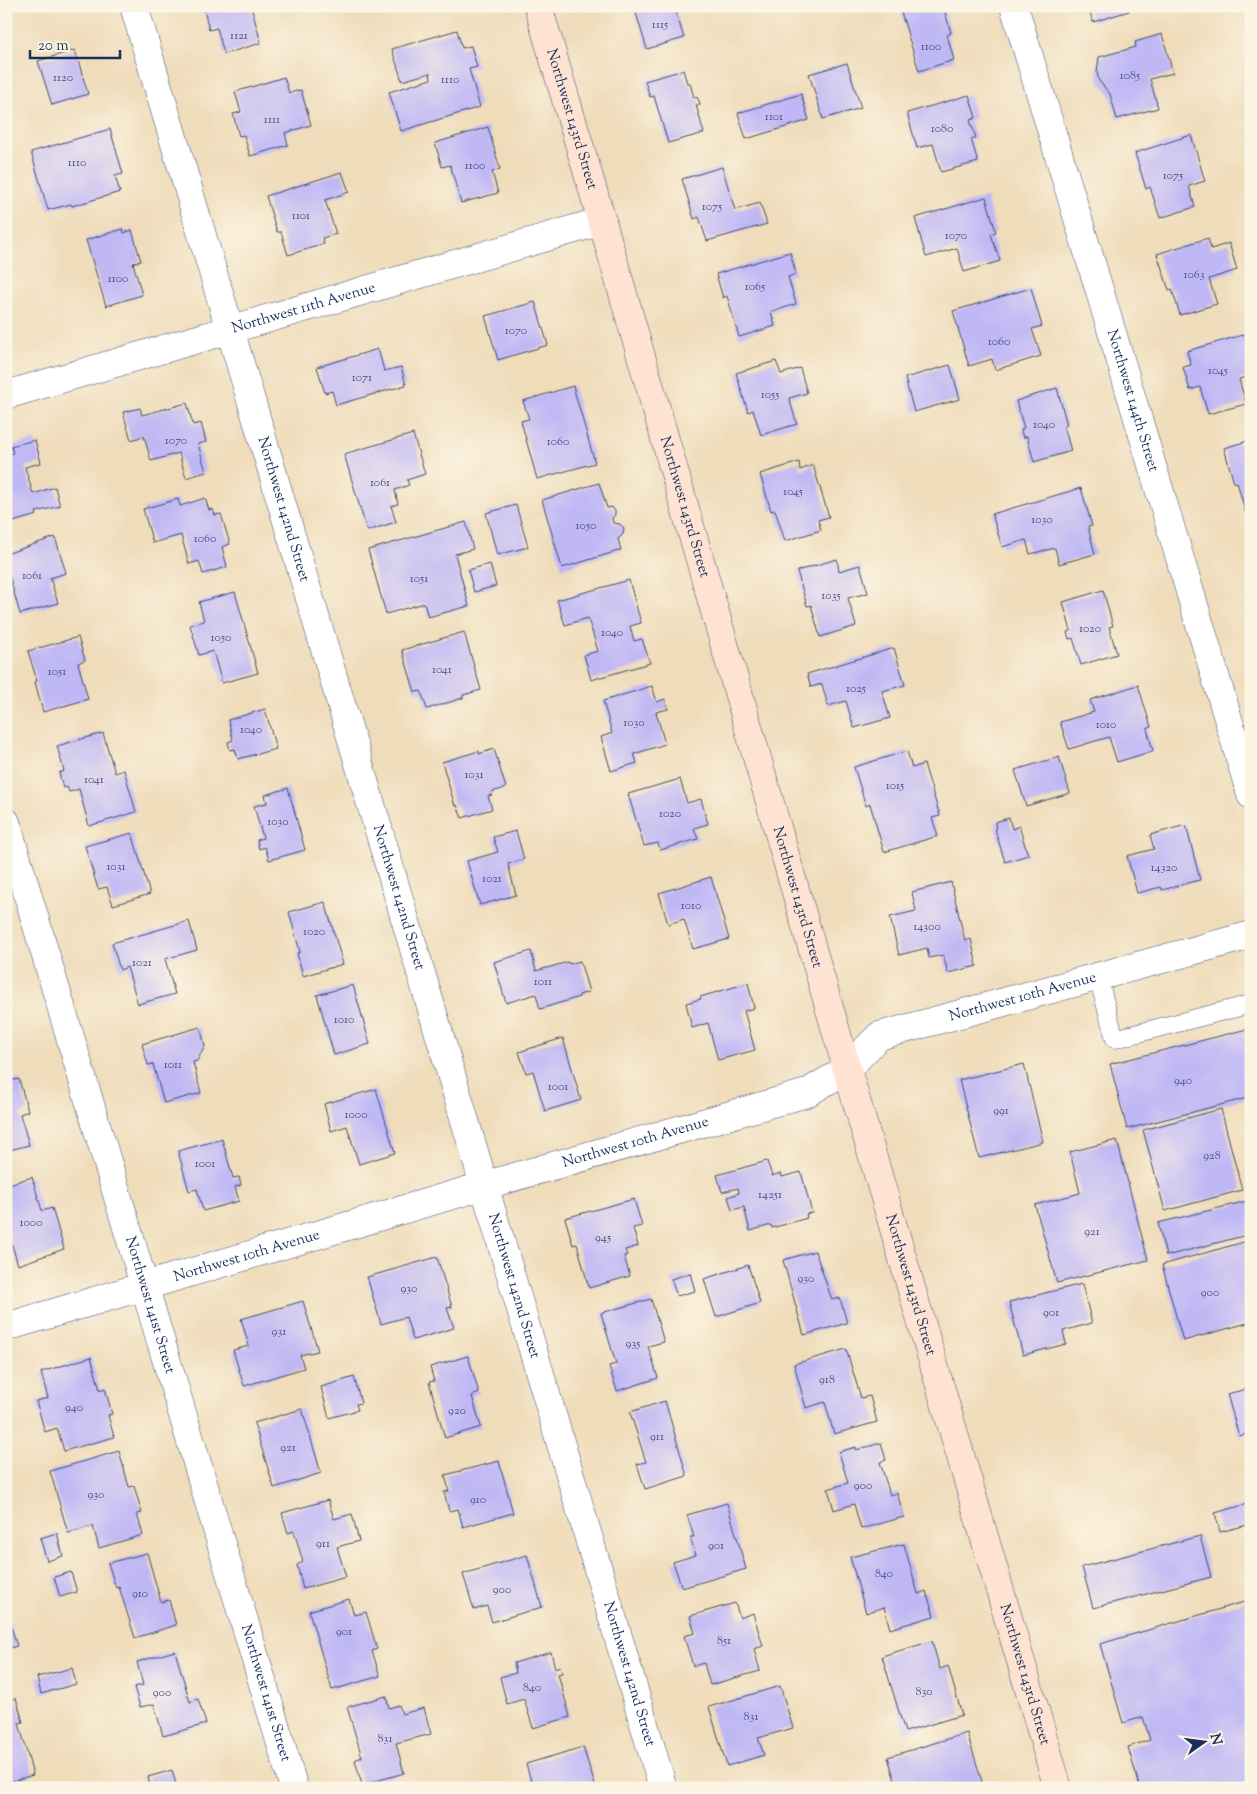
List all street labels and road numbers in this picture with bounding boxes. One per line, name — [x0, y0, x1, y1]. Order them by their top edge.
street label: Northwest 143rd Street — [541, 46, 603, 192]
street label: Northwest 11th Avenue — [229, 277, 378, 339]
street label: Northwest 144th Street — [1101, 327, 1164, 474]
street label: Northwest 142nd Street — [252, 434, 315, 584]
street label: Northwest 143rd Street — [654, 434, 715, 580]
street label: Northwest 142nd Street — [367, 822, 430, 973]
street label: Northwest 143rd Street — [767, 824, 828, 970]
street label: Northwest 10th Avenue — [947, 967, 1099, 1027]
street label: Northwest 10th Avenue — [560, 1111, 711, 1173]
street label: Northwest 142nd Street — [482, 1211, 545, 1361]
street label: Northwest 143rd Street — [880, 1212, 941, 1358]
street label: Northwest 10th Avenue — [171, 1224, 322, 1287]
street label: Northwest 141st Street — [120, 1234, 180, 1376]
street label: Northwest 142nd Street — [598, 1599, 661, 1749]
street label: Northwest 143rd Street — [994, 1601, 1055, 1748]
street label: Northwest 141st Street — [235, 1622, 296, 1764]

